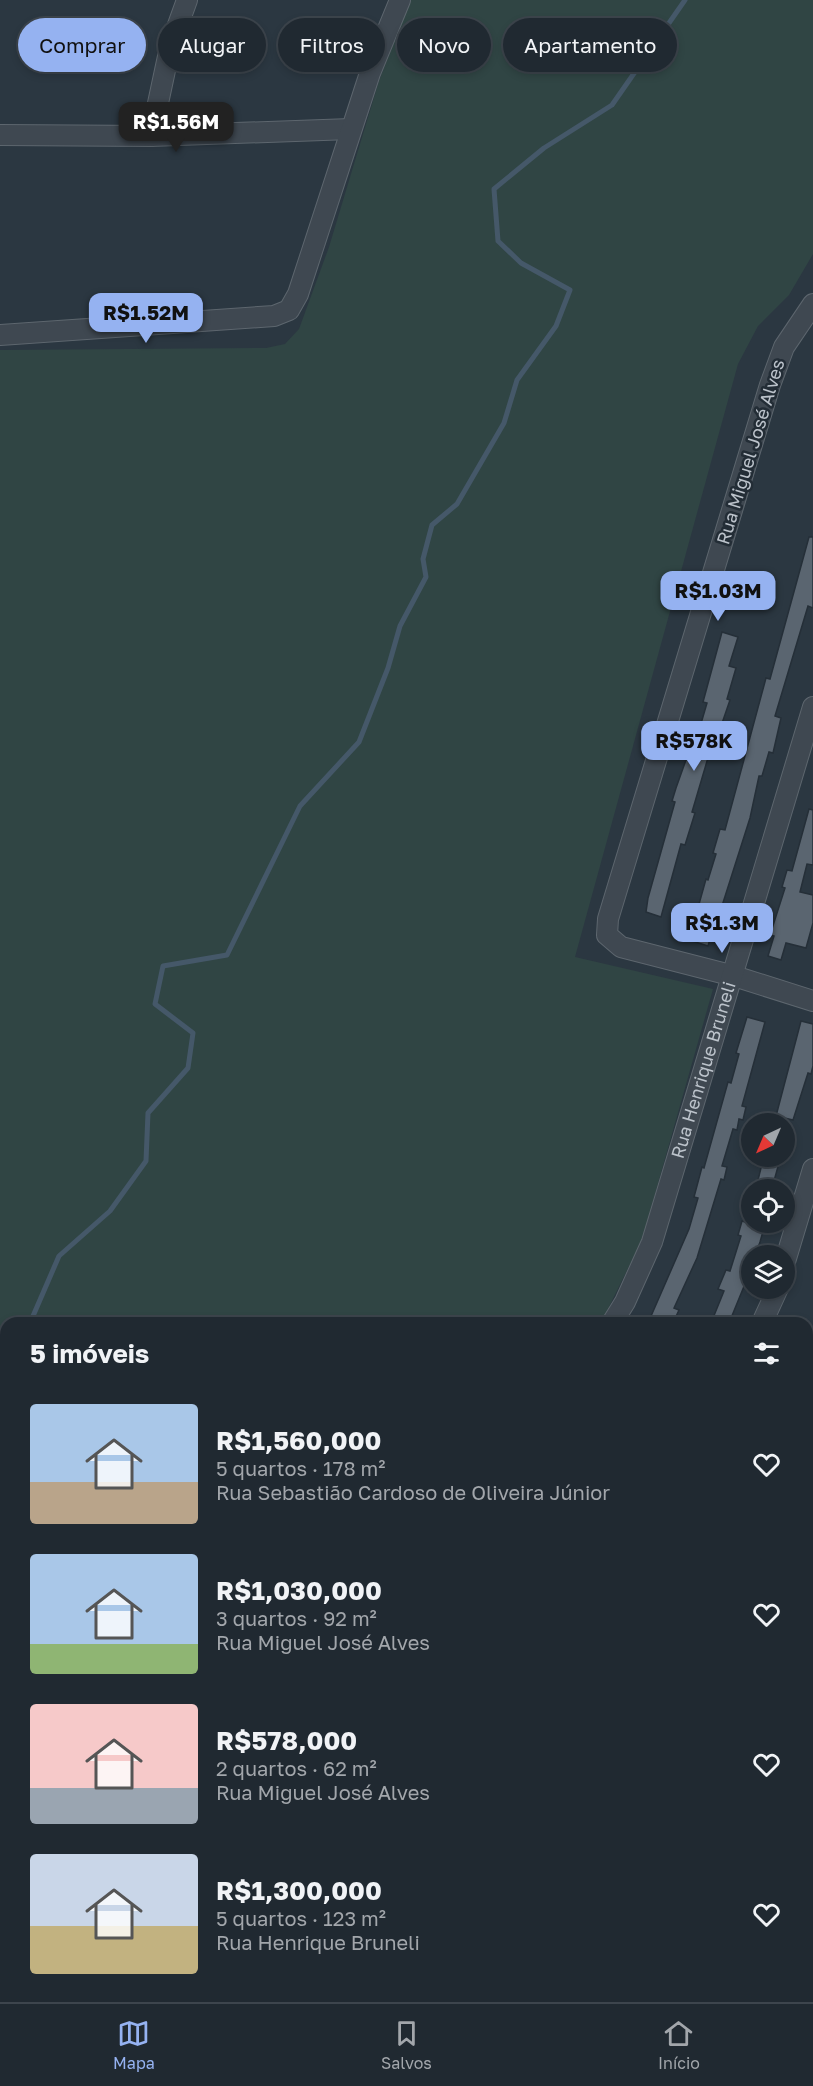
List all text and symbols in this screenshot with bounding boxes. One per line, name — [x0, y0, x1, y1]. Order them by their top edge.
chip: Comprar — [18, 18, 146, 72]
chip: Alugar — [158, 18, 266, 72]
chip: Filtros — [278, 18, 385, 72]
chip: Novo — [397, 18, 491, 72]
chip: Apartamento — [503, 18, 677, 72]
pin: R$1.56M — [121, 102, 231, 153]
text: R$1.56M — [133, 109, 219, 133]
pin: R$1.52M — [91, 293, 201, 344]
text: R$1.52M — [103, 300, 189, 324]
street label: Rua Miguel José Alves — [711, 356, 789, 547]
pin: R$1.03M — [663, 571, 773, 622]
text: R$1.03M — [675, 578, 762, 602]
pin: R$578K — [645, 721, 743, 772]
text: R$578K — [655, 728, 733, 752]
pin: R$1.3M — [673, 903, 771, 954]
text: R$1.3M — [685, 910, 759, 934]
street label: Rua Henrique Bruneli — [666, 979, 740, 1161]
north arrow — [741, 1113, 795, 1167]
map controls — [741, 1113, 795, 1299]
button: locate — [741, 1179, 795, 1233]
button: layers — [741, 1245, 795, 1299]
icon: filters — [750, 1337, 783, 1370]
text: 5 imóveis — [30, 1338, 149, 1369]
text: R$1,560,000 — [216, 1425, 382, 1456]
icon: home — [78, 1428, 150, 1500]
icon: heart — [750, 1448, 783, 1481]
text: 5 quartos · 178 m² — [216, 1456, 386, 1480]
text: Rua Sebastião Cardoso de Oliveira Júnior — [216, 1480, 610, 1504]
text: R$1,030,000 — [216, 1575, 382, 1606]
icon: home — [78, 1578, 150, 1650]
icon: heart — [750, 1598, 783, 1631]
text: 3 quartos · 92 m² — [216, 1606, 377, 1630]
text: Rua Miguel José Alves — [216, 1630, 430, 1654]
text: R$578,000 — [216, 1725, 357, 1756]
icon: home — [78, 1728, 150, 1800]
icon: heart — [750, 1748, 783, 1781]
text: 2 quartos · 62 m² — [216, 1756, 377, 1780]
text: Rua Miguel José Alves — [216, 1780, 430, 1804]
text: R$1,300,000 — [216, 1875, 382, 1906]
icon: home — [78, 1878, 150, 1950]
icon: heart — [750, 1898, 783, 1931]
text: 5 quartos · 123 m² — [216, 1906, 386, 1930]
text: Rua Henrique Bruneli — [216, 1930, 420, 1954]
tab: Mapa — [113, 2017, 155, 2073]
tab: Salvos — [381, 2017, 432, 2073]
tab: Início — [658, 2017, 700, 2073]

